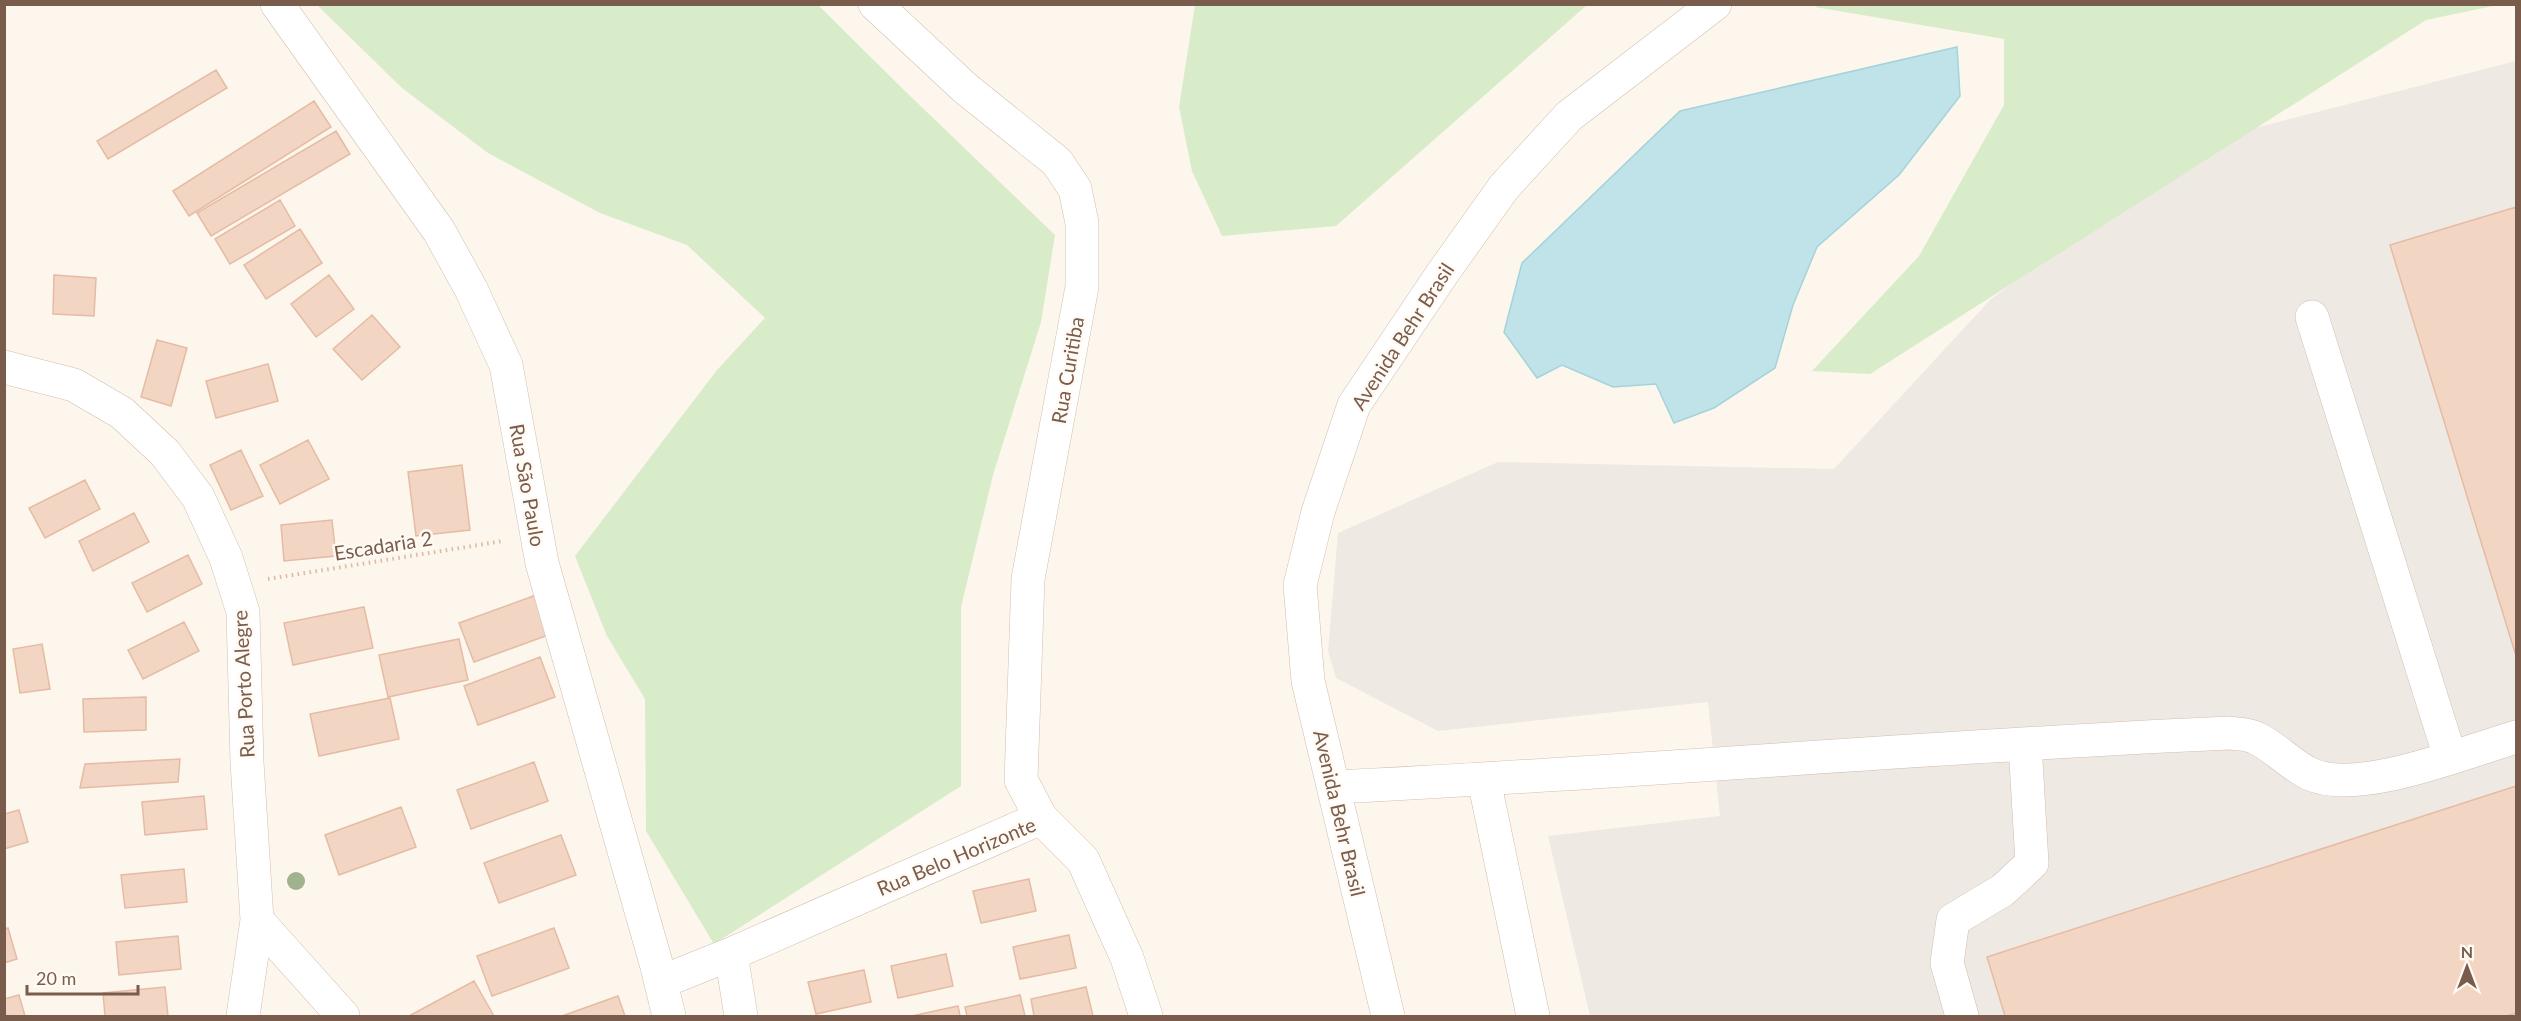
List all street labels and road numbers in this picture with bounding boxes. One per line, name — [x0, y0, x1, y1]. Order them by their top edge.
street label: Avenida Behr Brasil — [1346, 258, 1458, 414]
street label: Rua Curitiba — [1046, 315, 1088, 425]
street label: Rua São Paulo — [505, 422, 551, 548]
street label: Escadaria 2 — [332, 525, 434, 565]
street label: Rua Porto Alegre — [227, 609, 259, 759]
street label: Avenida Behr Brasil — [1309, 727, 1371, 899]
street label: Rua Belo Horizonte — [873, 812, 1039, 900]

